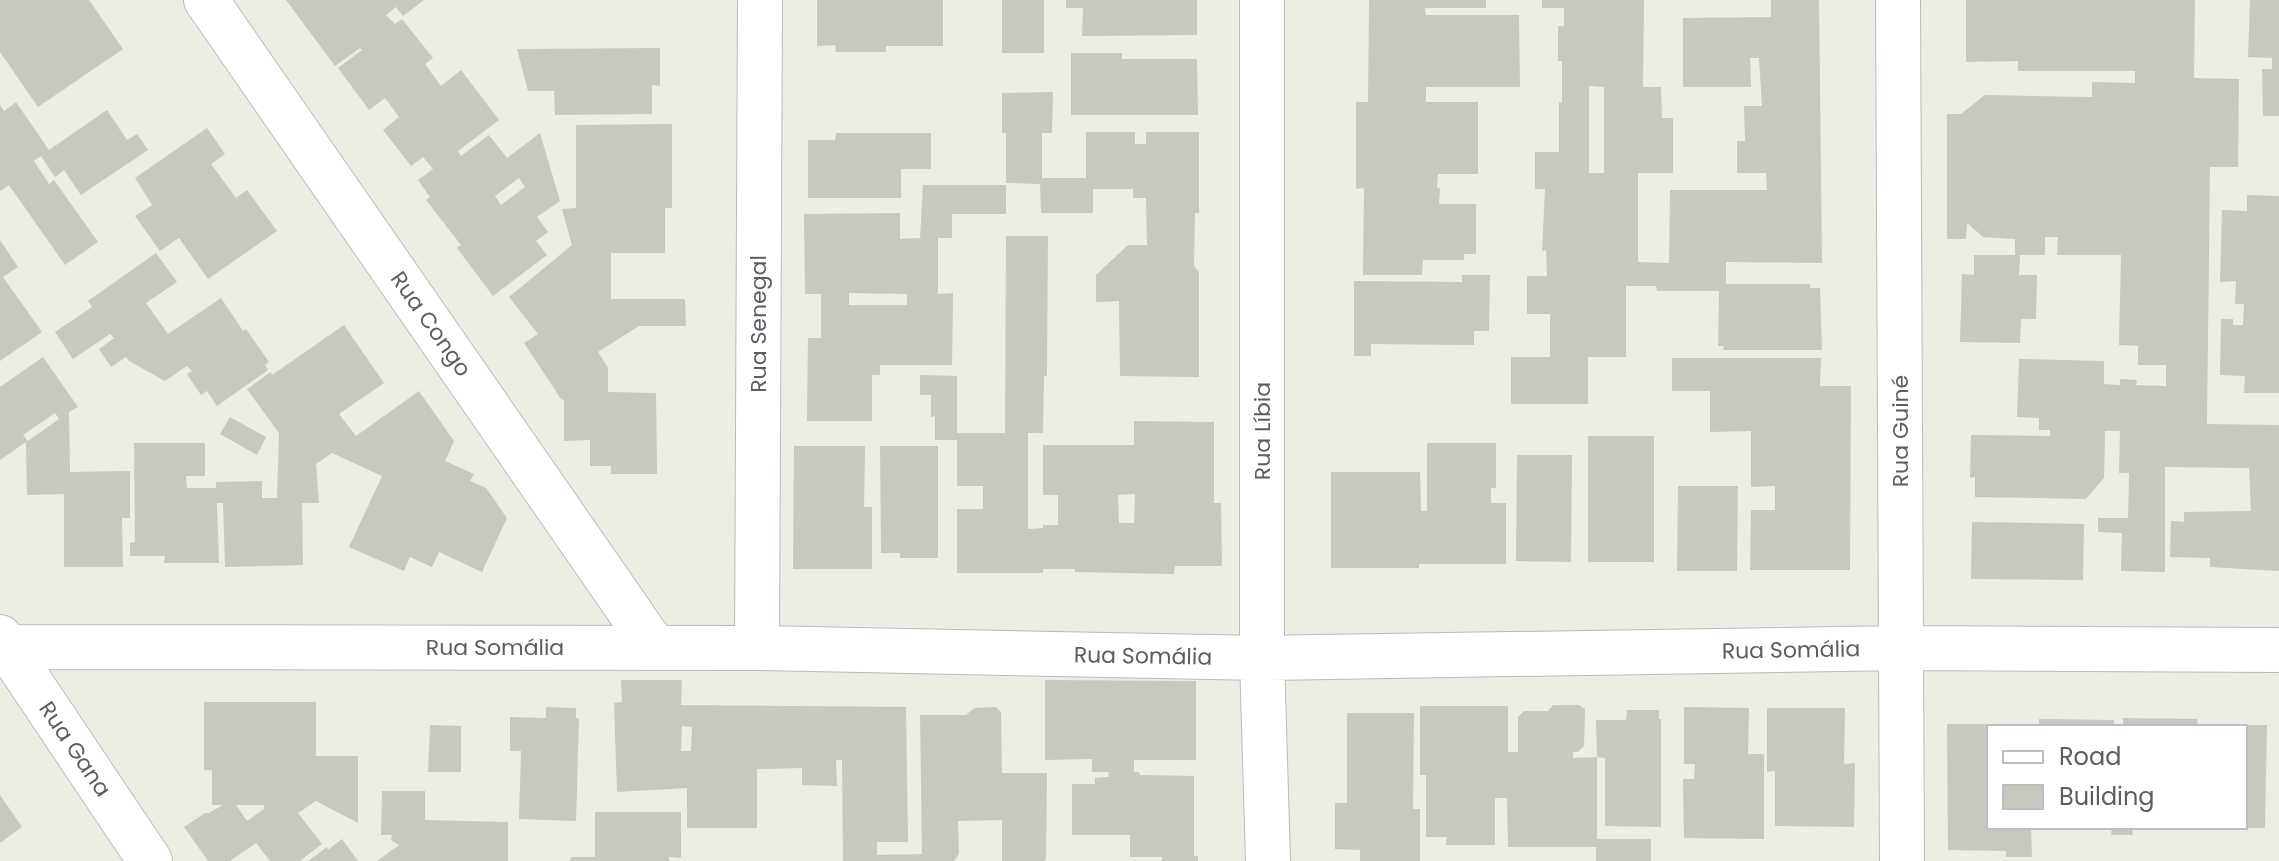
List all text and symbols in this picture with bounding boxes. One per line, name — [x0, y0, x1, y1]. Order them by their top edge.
street label: Rua Senegal — [743, 255, 774, 393]
street label: Rua Congo — [383, 265, 479, 383]
street label: Rua Guiné — [1885, 375, 1916, 487]
street label: Rua Líbia — [1247, 382, 1278, 480]
street label: Rua Somália — [426, 632, 564, 663]
street label: Rua Somália — [1722, 633, 1860, 667]
street label: Rua Somália — [1074, 639, 1212, 673]
street label: Rua Gana — [32, 695, 118, 803]
legend — [1987, 725, 2247, 829]
text: Road — [2059, 740, 2121, 773]
text: Building — [2059, 780, 2155, 813]

